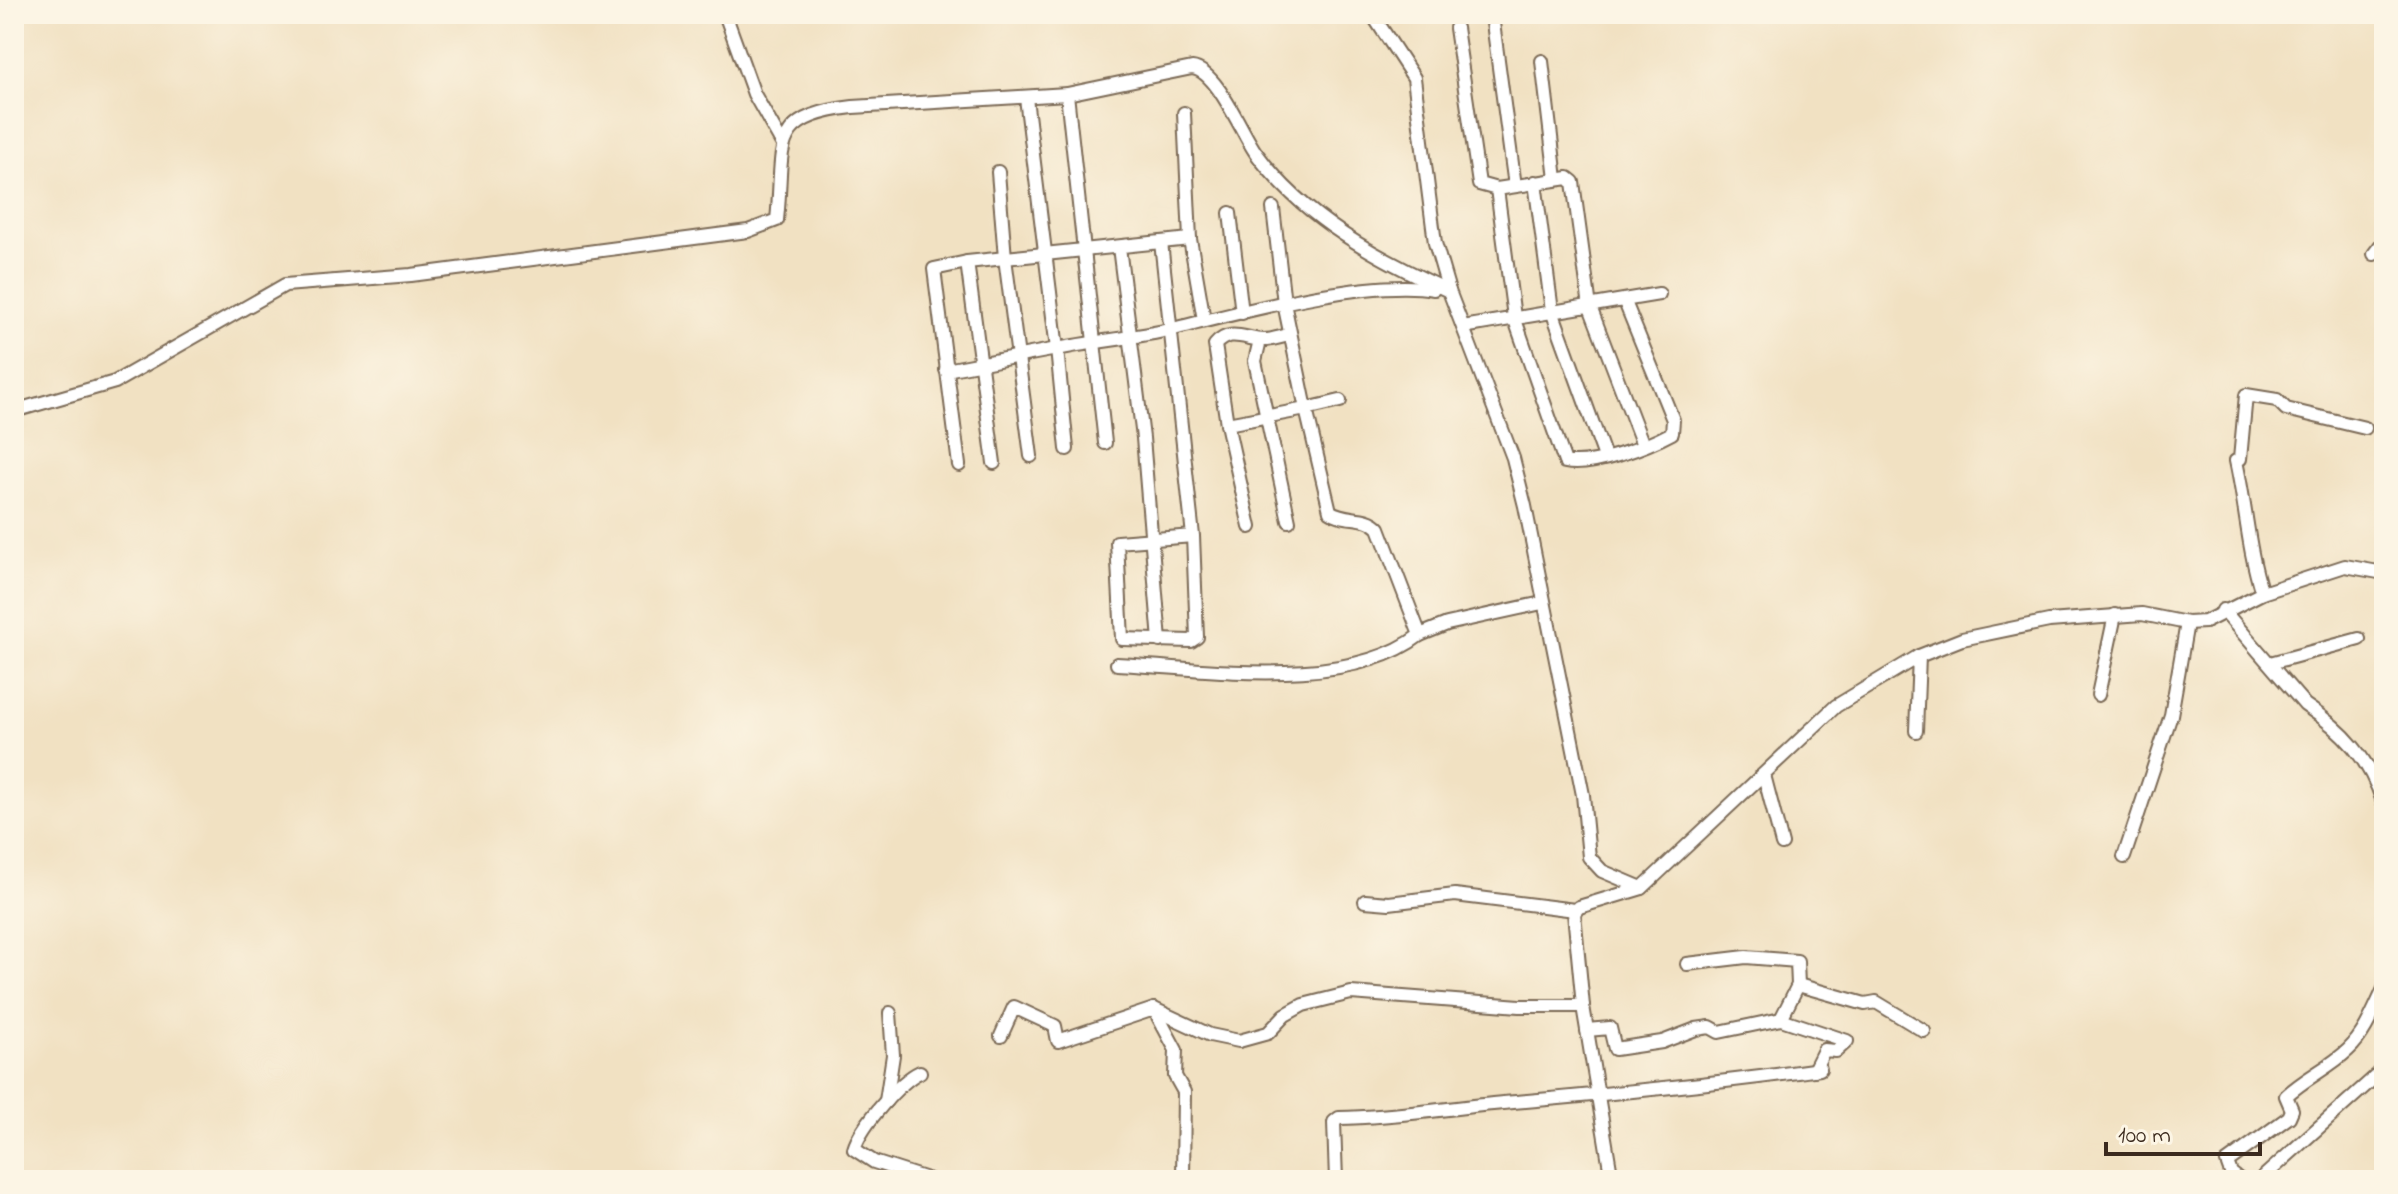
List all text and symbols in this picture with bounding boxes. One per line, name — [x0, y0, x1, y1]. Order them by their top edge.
scale bar — [2106, 1106, 2260, 1156]
text: 100 m — [2118, 1119, 2171, 1154]

